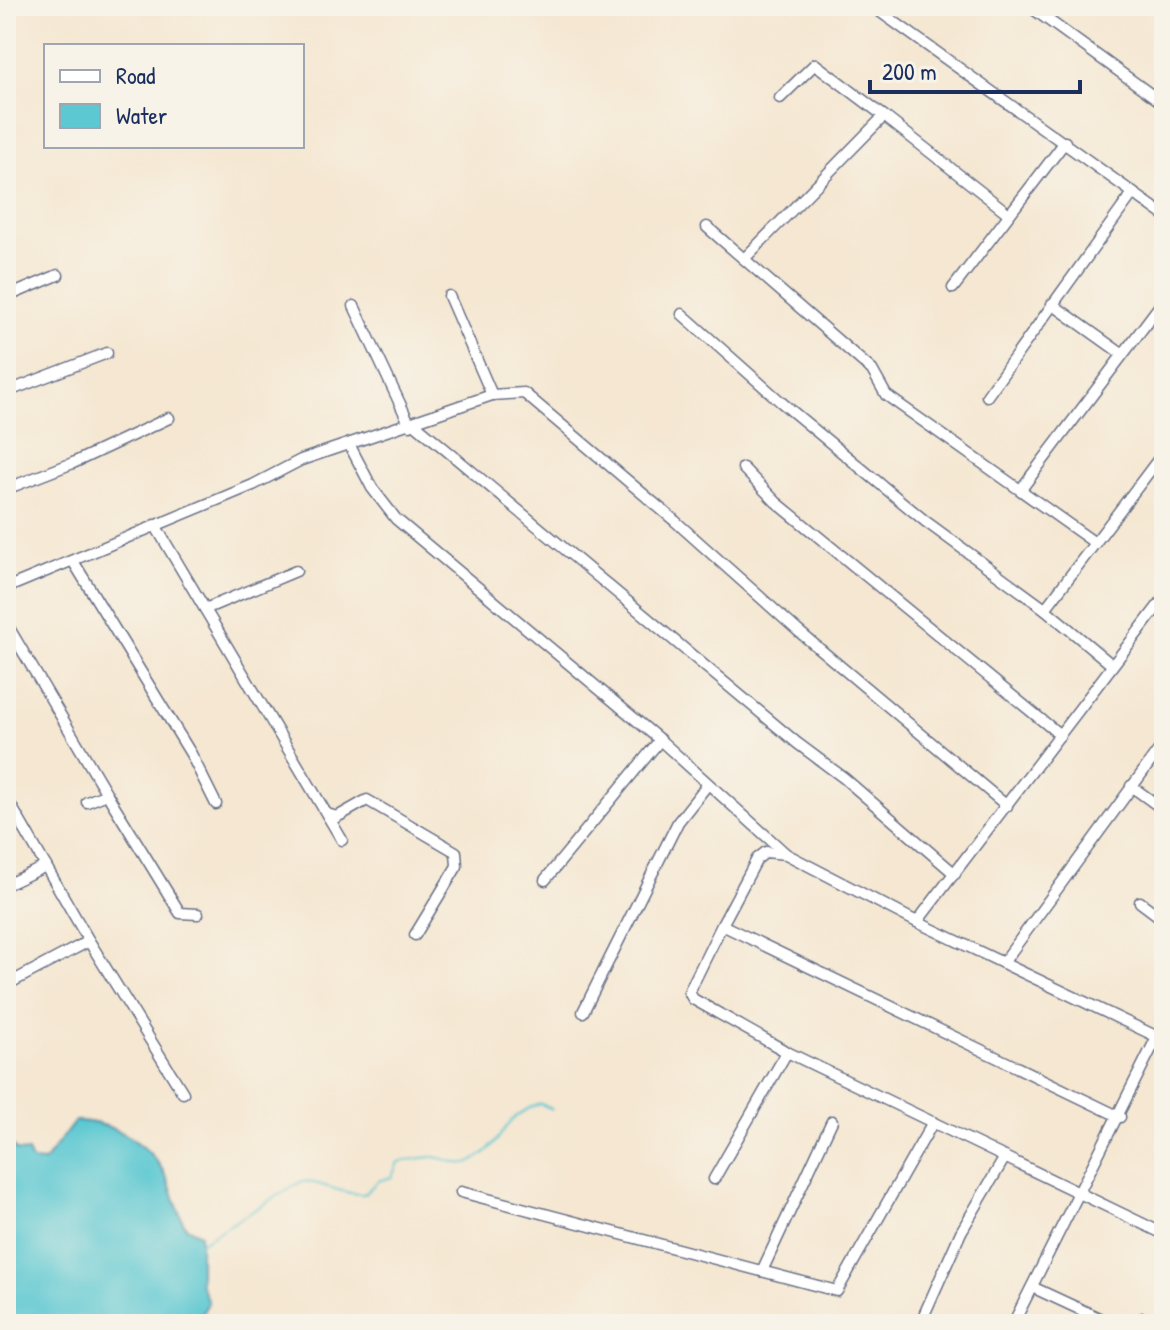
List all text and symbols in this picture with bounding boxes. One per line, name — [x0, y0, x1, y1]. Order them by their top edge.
legend — [44, 44, 304, 148]
scale bar — [870, 44, 1080, 94]
text: 200 m — [882, 55, 937, 87]
text: Road — [116, 59, 155, 91]
text: Water — [116, 99, 167, 131]

